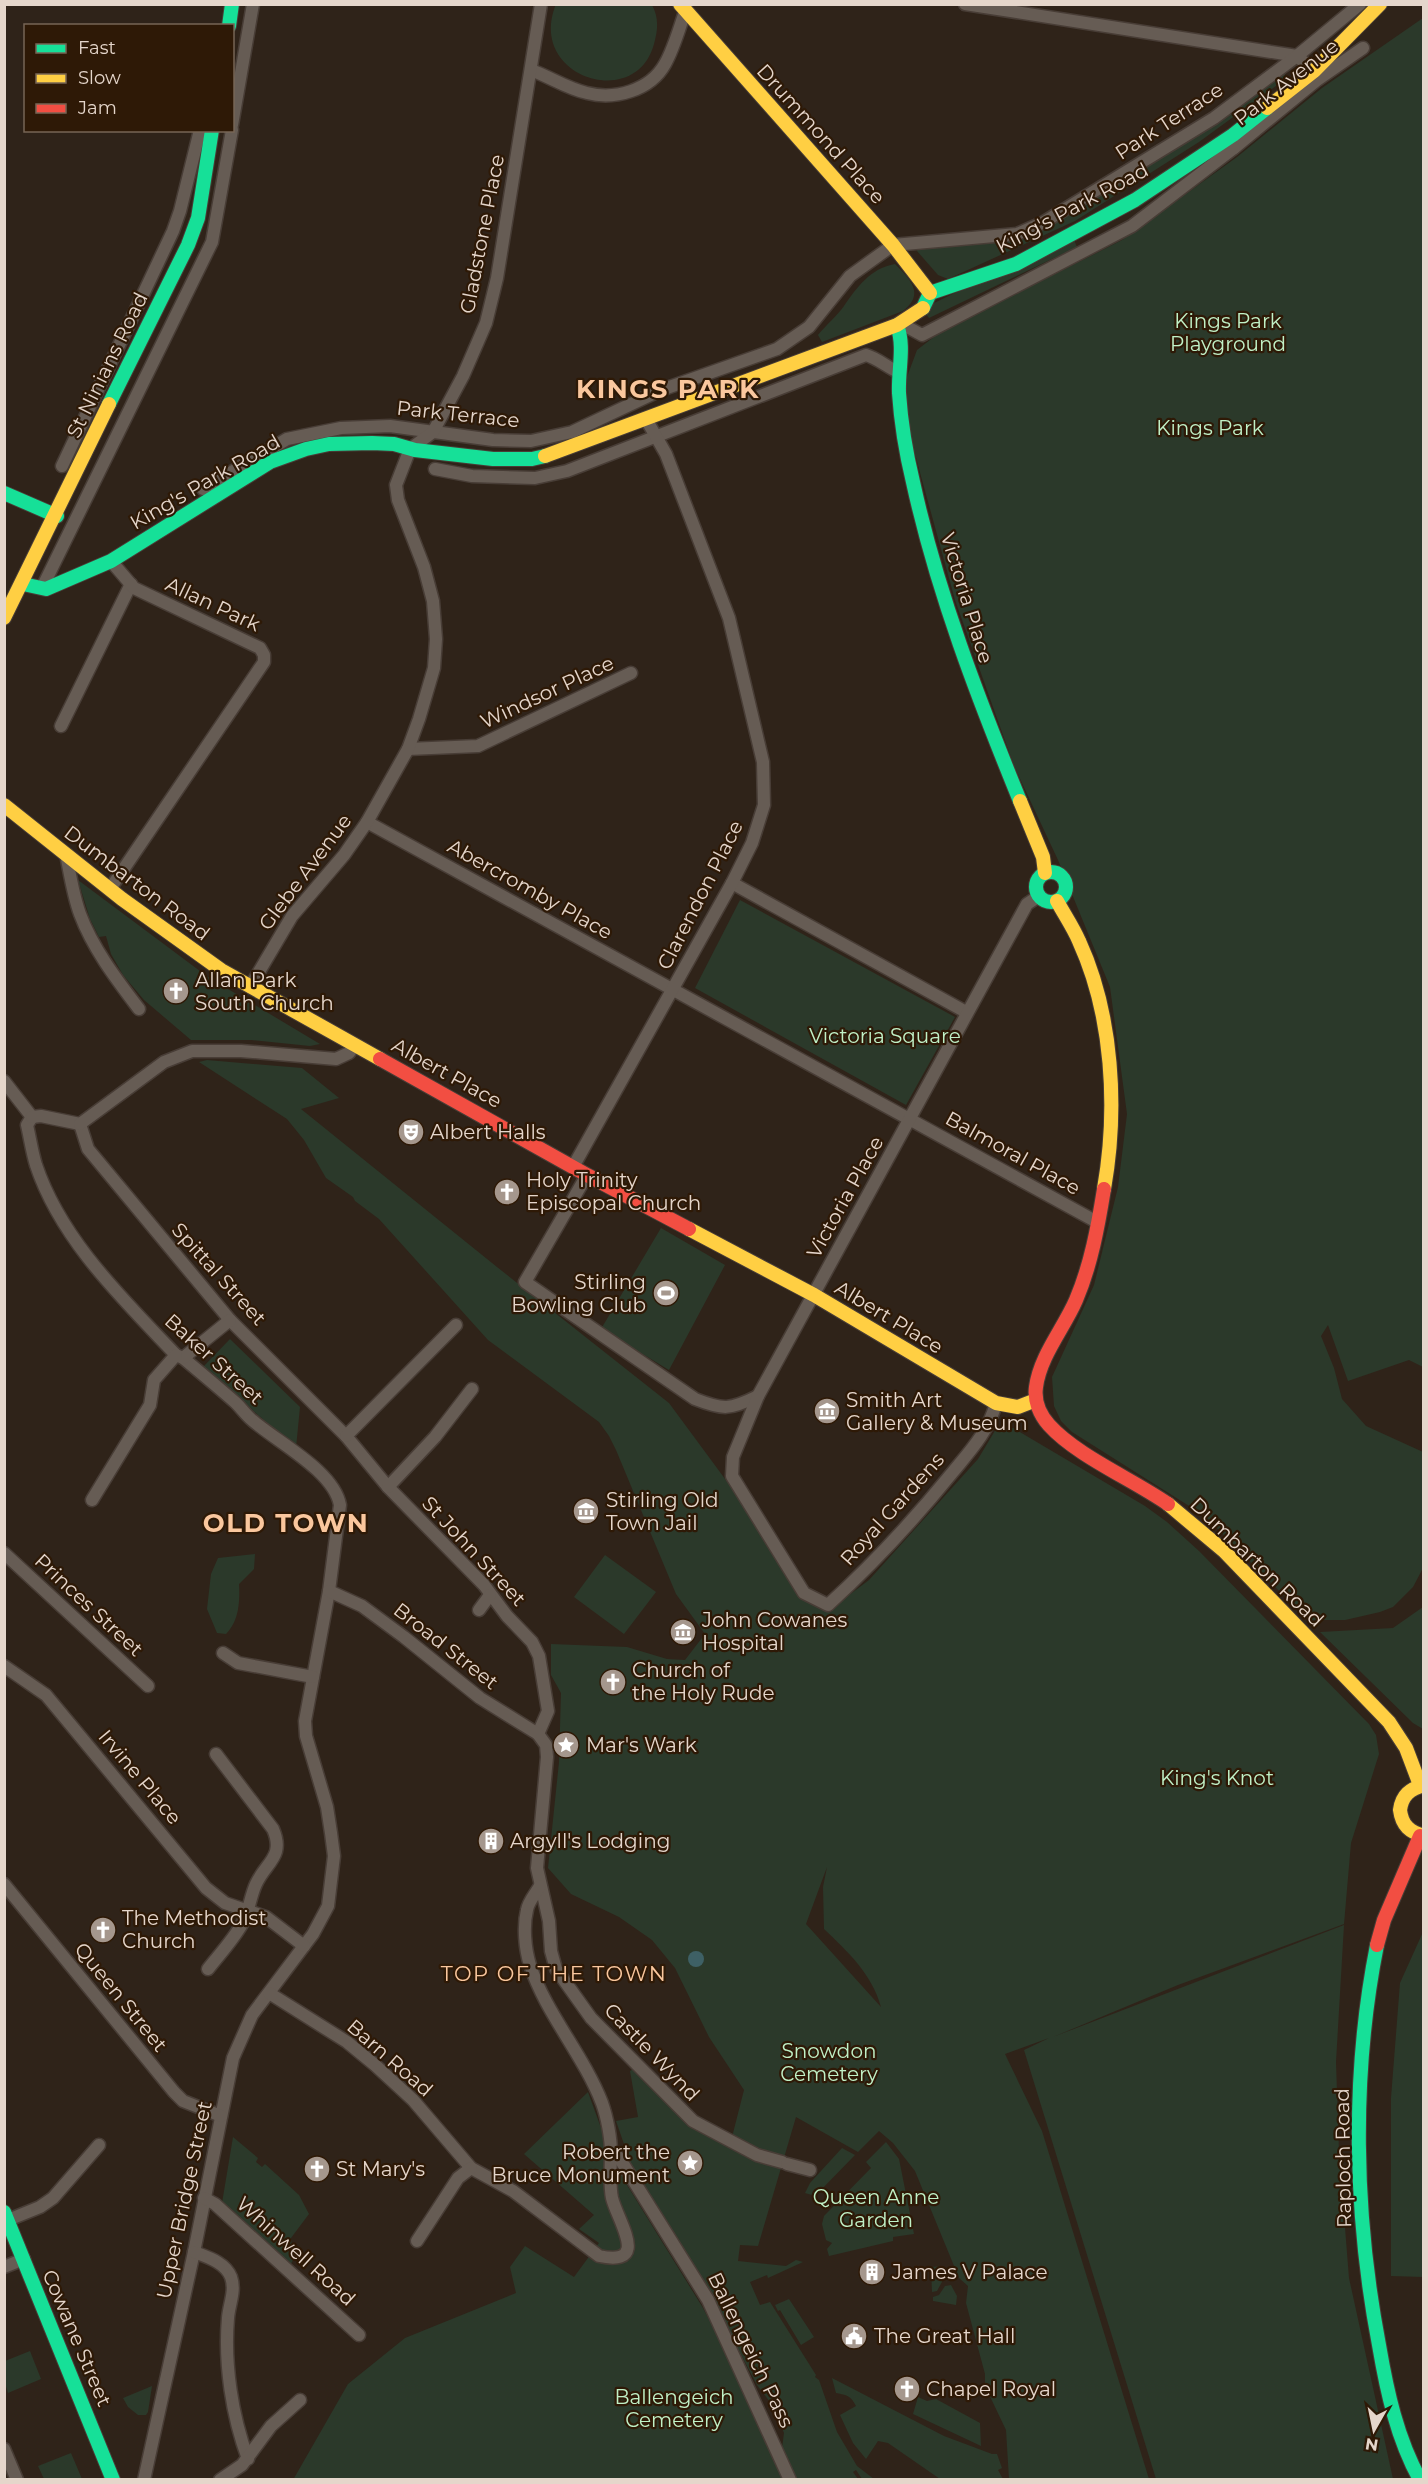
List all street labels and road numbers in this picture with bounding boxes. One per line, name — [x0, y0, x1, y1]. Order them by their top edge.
street label: Park Avenue — [1229, 34, 1343, 130]
street label: Drummond Place — [752, 59, 890, 209]
street label: Park Terrace — [1111, 77, 1227, 165]
street label: Gladstone Place — [455, 152, 509, 316]
street label: King's Park Road — [992, 158, 1152, 258]
street label: St Ninians Road — [61, 288, 153, 442]
street label: Park Terrace — [395, 396, 521, 432]
street label: King's Park Road — [126, 429, 284, 535]
street label: Victoria Place — [936, 530, 998, 666]
street label: Allan Park — [162, 572, 264, 636]
street label: Windsor Place — [476, 651, 618, 733]
street label: Glebe Avenue — [254, 809, 356, 935]
street label: Clarendon Place — [652, 816, 748, 974]
street label: Dumbarton Road — [59, 820, 215, 946]
street label: Abercromby Place — [443, 834, 617, 944]
street label: Albert Place — [388, 1033, 506, 1113]
street label: Balmoral Place — [941, 1106, 1085, 1200]
street label: Victoria Place — [802, 1132, 888, 1262]
street label: Spittal Street — [167, 1218, 271, 1330]
street label: Albert Place — [831, 1275, 947, 1359]
street label: Baker Street — [160, 1309, 268, 1409]
street label: Royal Gardens — [835, 1447, 949, 1570]
street label: St John Street — [417, 1491, 531, 1611]
street label: Dumbarton Road — [1185, 1492, 1329, 1632]
street label: Princes Street — [30, 1549, 148, 1661]
street label: Broad Street — [389, 1598, 503, 1694]
street label: Irvine Place — [93, 1725, 187, 1829]
street label: Queen Street — [70, 1938, 172, 2056]
street label: Castle Wynd — [599, 1998, 705, 2106]
street label: Barn Road — [342, 2014, 438, 2102]
street label: Raploch Road — [1330, 2088, 1356, 2228]
street label: Upper Bridge Street — [151, 2099, 217, 2301]
street label: Whinwell Road — [232, 2191, 360, 2311]
street label: Cowane Street — [37, 2266, 117, 2410]
street label: Ballengeich Pass — [703, 2268, 799, 2432]

